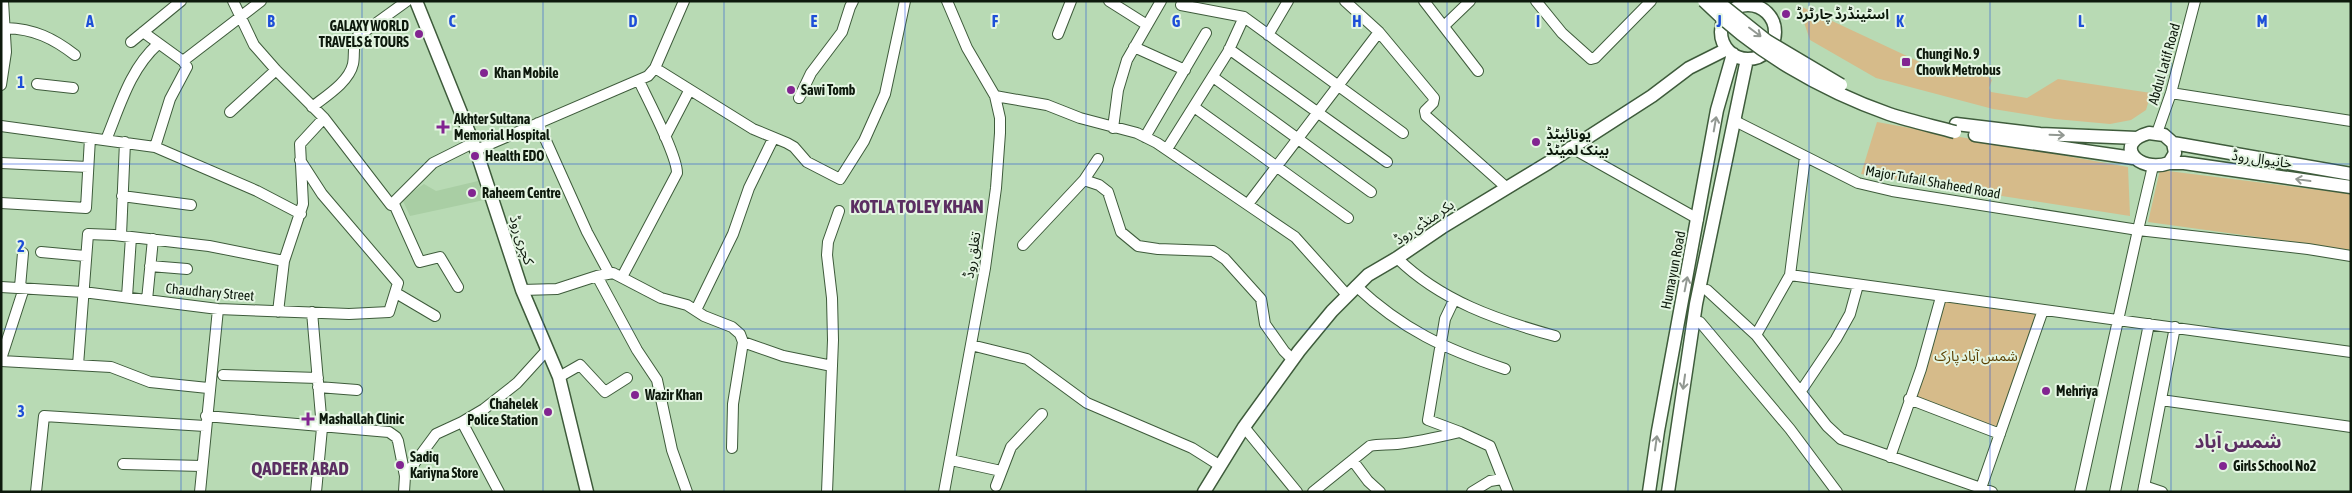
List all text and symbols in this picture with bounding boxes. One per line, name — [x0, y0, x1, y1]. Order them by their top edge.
place label: اسٹینڈرڈ چارٹرڈ — [1796, 6, 1889, 24]
marker: اسٹینڈرڈ چارٹرڈ — [1780, 8, 1792, 20]
text: A — [85, 12, 94, 30]
text: B — [267, 12, 275, 30]
text: C — [448, 12, 456, 30]
text: D — [629, 12, 638, 30]
text: E — [811, 12, 818, 30]
text: F — [992, 12, 999, 30]
text: G — [1172, 12, 1181, 30]
text: H — [1352, 12, 1362, 30]
text: I — [1536, 12, 1540, 30]
text: J — [1715, 12, 1722, 30]
text: K — [1896, 12, 1904, 30]
text: L — [2078, 12, 2085, 30]
text: M — [2257, 12, 2267, 30]
place label: GALAXY WORLD TRAVELS & TOURS — [319, 18, 409, 50]
street label: Abdul Latif Road — [2145, 21, 2183, 107]
one-way arrow — [1748, 26, 1761, 37]
marker: GALAXY WORLD TRAVELS & TOURS — [413, 28, 425, 40]
place label: Chungi No. 9 Chowk Metrobus — [1916, 46, 2001, 78]
marker: Chungi No. 9 Chowk Metrobus — [1900, 56, 1912, 68]
place label: Khan Mobile — [494, 65, 559, 81]
marker: Khan Mobile — [478, 67, 490, 79]
text: 1 — [17, 73, 25, 91]
place label: Sawi Tomb — [801, 82, 856, 98]
marker: Sawi Tomb — [785, 84, 797, 96]
place label: Akhter Sultana Memorial Hospital — [453, 111, 550, 143]
one-way arrow — [1710, 116, 1720, 132]
marker: Akhter Sultana Memorial Hospital — [436, 120, 450, 134]
place label: یونائیٹڈ بینک لمیٹڈ — [1546, 126, 1609, 158]
one-way arrow — [2048, 130, 2065, 140]
marker: یونائیٹڈ بینک لمیٹڈ — [1530, 136, 1542, 148]
street label: خانیوال روڈ — [2231, 147, 2293, 172]
place label: Health EDO — [485, 148, 544, 164]
marker: Health EDO — [469, 150, 481, 162]
street label: Major Tufail Shaheed Road — [1864, 162, 2002, 202]
one-way arrow — [2295, 174, 2311, 184]
place label: Raheem Centre — [482, 185, 561, 201]
marker: Raheem Centre — [466, 187, 478, 199]
district label: KOTLA TOLEY KHAN — [850, 195, 984, 217]
street label: بکر منڈی روڈ — [1391, 196, 1458, 249]
street label: کچری روڈ — [505, 213, 538, 268]
street label: Humayun Road — [1658, 229, 1688, 311]
street label: تغلق روڈ — [960, 231, 986, 280]
text: 2 — [17, 237, 25, 255]
one-way arrow — [1682, 276, 1691, 292]
street label: Chaudhary Street — [165, 280, 255, 304]
park label: شمس آباد پارک — [1934, 348, 2018, 366]
one-way arrow — [1679, 373, 1689, 389]
place label: Mehriya — [2056, 383, 2099, 399]
marker: Mehriya — [2040, 385, 2052, 397]
place label: Wazir Khan — [644, 387, 703, 403]
marker: Wazir Khan — [629, 389, 641, 401]
place label: Chahelek Police Station — [467, 396, 539, 428]
text: 3 — [17, 402, 25, 420]
marker: Chahelek Police Station — [542, 406, 554, 418]
place label: Mashallah Clinic — [319, 411, 405, 427]
marker: Mashallah Clinic — [301, 412, 315, 426]
district label: شمس آباد — [2195, 430, 2281, 452]
one-way arrow — [1652, 436, 1662, 452]
place label: Sadiq Kariyna Store — [410, 449, 478, 481]
district label: QADEER ABAD — [251, 457, 349, 479]
place label: Girls School No2 — [2233, 458, 2317, 474]
marker: Sadiq Kariyna Store — [394, 459, 406, 471]
marker: Girls School No2 — [2217, 460, 2229, 472]

